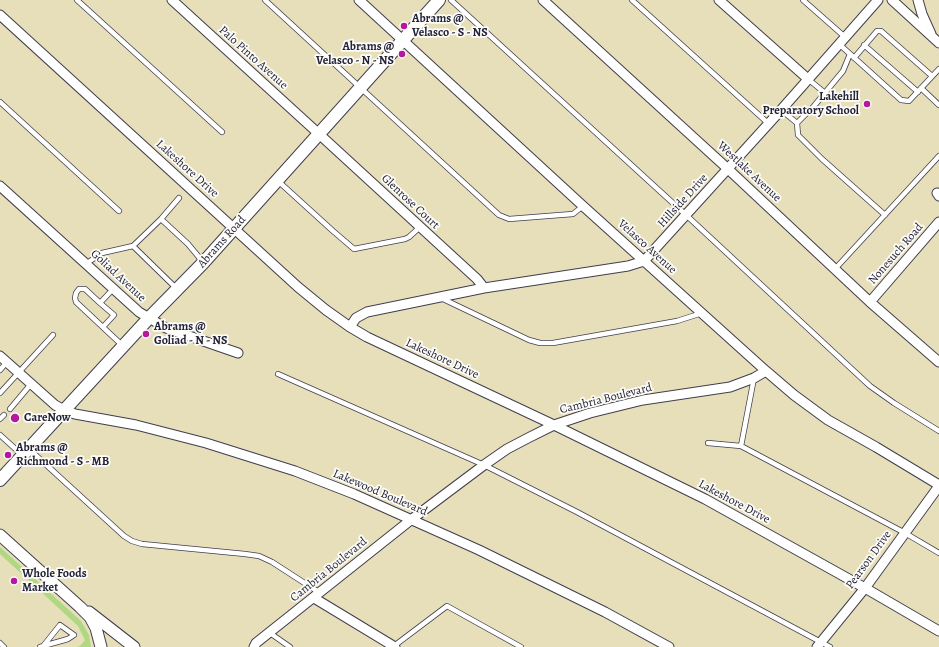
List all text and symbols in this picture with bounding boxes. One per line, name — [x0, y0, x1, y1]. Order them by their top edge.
place label: Abrams @ Velasco - S - NS — [412, 12, 488, 40]
marker: Abrams @ Velasco - S - NS — [399, 21, 409, 31]
street label: Palo Pinto Avenue — [216, 23, 290, 93]
place label: Abrams @ Velasco - N - NS — [316, 40, 394, 68]
marker: Abrams @ Velasco - N - NS — [397, 49, 407, 59]
place label: Lakehill Preparatory School — [763, 90, 859, 118]
marker: Lakehill Preparatory School — [862, 99, 872, 109]
street label: Lakeshore Drive — [153, 137, 221, 201]
street label: Westlake Avenue — [714, 139, 784, 205]
street label: Glenrose Court — [378, 171, 442, 233]
street label: Hillside Drive — [655, 171, 711, 231]
street label: Abrams Road — [195, 213, 249, 271]
street label: Velasco Avenue — [615, 217, 679, 277]
street label: Nonesuch Road — [865, 220, 927, 288]
street label: Goliad Avenue — [87, 247, 149, 305]
place label: Abrams @ Goliad - N - NS — [154, 320, 228, 348]
marker: Abrams @ Goliad - N - NS — [141, 329, 151, 339]
street label: Lakeshore Drive — [403, 336, 481, 382]
street label: Cambria Boulevard — [558, 381, 654, 417]
place label: CareNow — [24, 411, 71, 425]
marker: CareNow — [9, 412, 21, 424]
place label: Abrams @ Richmond - S - MB — [16, 441, 109, 469]
marker: Abrams @ Richmond - S - MB — [3, 450, 13, 460]
street label: Lakewood Boulevard — [331, 467, 429, 519]
street label: Lakeshore Drive — [696, 477, 772, 527]
street label: Pearson Drive — [843, 528, 895, 592]
street label: Cambria Boulevard — [288, 535, 370, 605]
place label: Whole Foods Market — [22, 567, 87, 595]
marker: Whole Foods Market — [9, 576, 19, 586]

